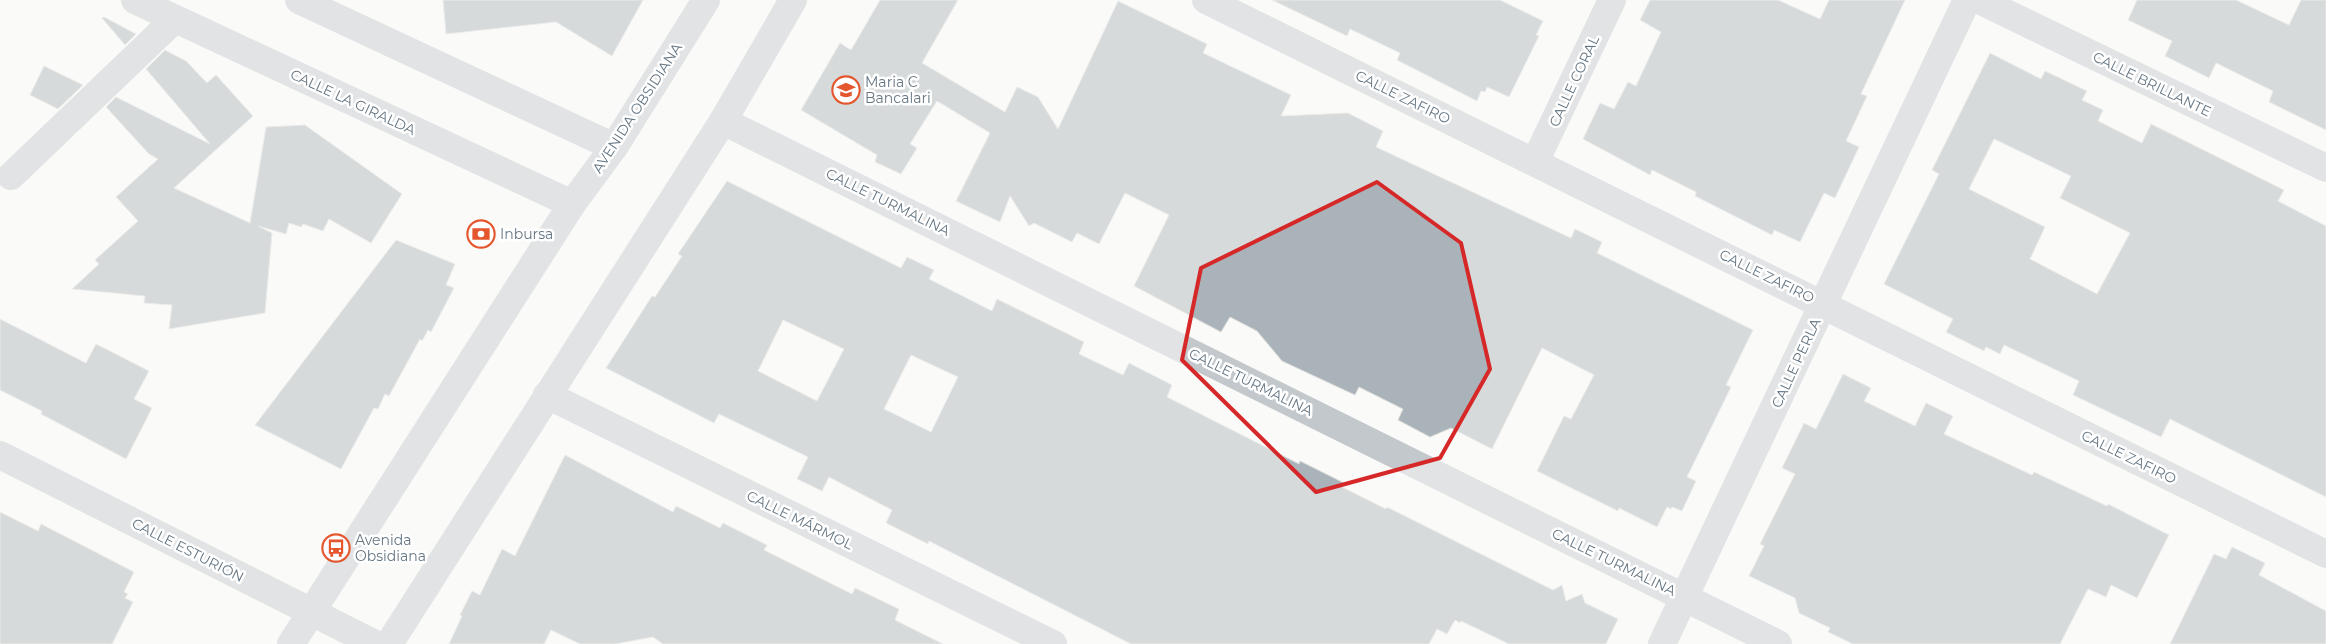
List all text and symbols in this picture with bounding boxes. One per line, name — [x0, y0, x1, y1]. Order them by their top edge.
street label: CALLE CORAL — [1545, 32, 1603, 130]
street label: AVENIDA OBSIDIANA — [588, 39, 686, 176]
street label: CALLE BRILLANTE — [2090, 48, 2214, 120]
street label: CALLE LA GIRALDA — [288, 65, 419, 139]
street label: CALLE ZAFIRO — [1353, 66, 1454, 128]
place label: Maria C Bancalari — [865, 73, 931, 107]
school or university icon: Maria C Bancalari — [831, 75, 861, 105]
street label: CALLE TURMALINA — [823, 164, 954, 240]
bank icon: Inbursa — [466, 219, 496, 249]
place label: Inbursa — [500, 225, 553, 243]
street label: CALLE ZAFIRO — [1717, 245, 1818, 307]
street label: CALLE PERLA — [1767, 314, 1825, 411]
street label: CALLE TURMALINA — [1186, 344, 1317, 420]
street label: CALLE ZAFIRO — [2079, 426, 2180, 488]
street label: CALLE MÁRMOL — [744, 486, 857, 554]
street label: CALLE ESTURIÓN — [129, 514, 247, 586]
street label: CALLE TURMALINA — [1549, 524, 1680, 600]
place label: Avenida Obsidiana — [355, 531, 426, 565]
bus stop icon: Avenida Obsidiana — [321, 533, 351, 563]

